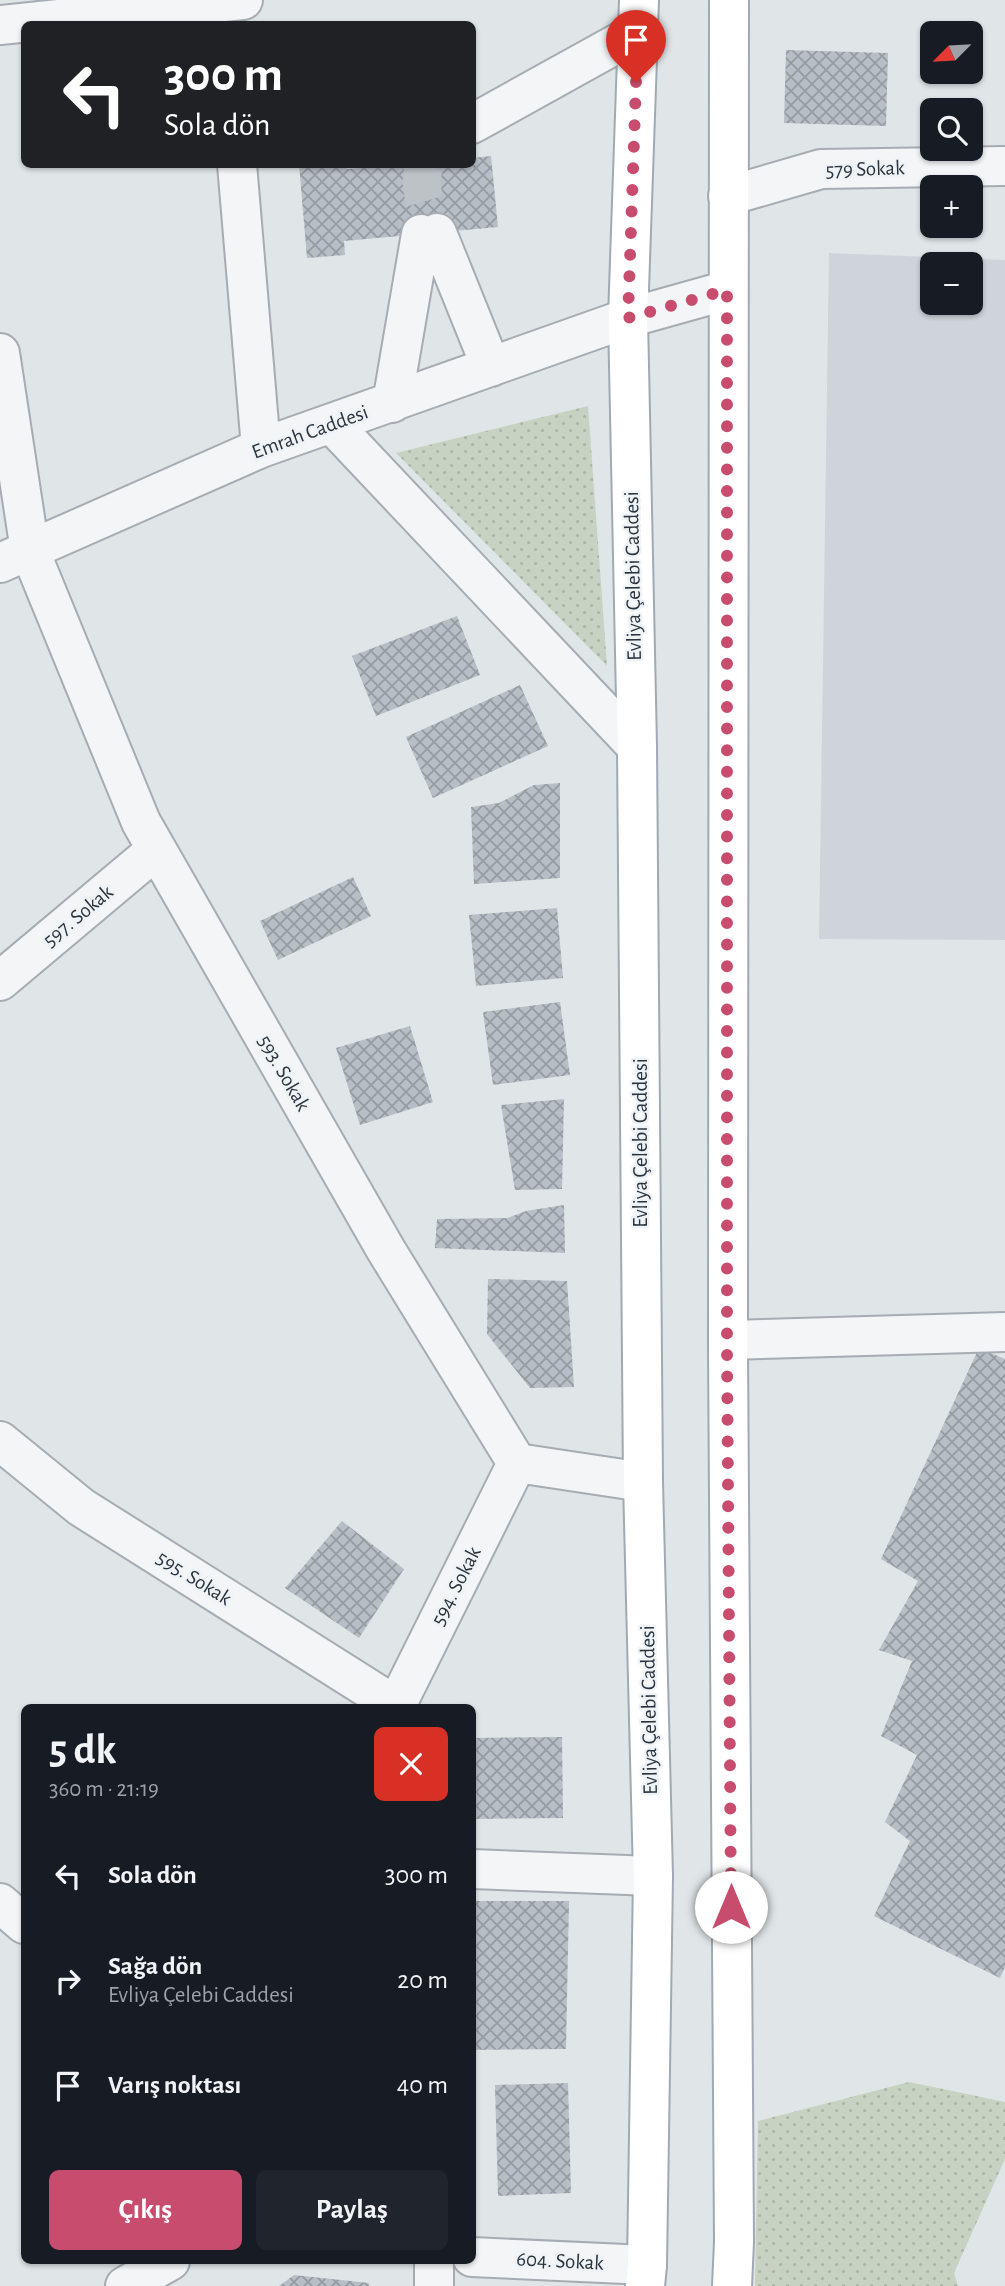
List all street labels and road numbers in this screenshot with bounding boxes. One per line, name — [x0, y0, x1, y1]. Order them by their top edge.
street label: 579 Sokak — [825, 157, 905, 181]
street label: Emrah Caddesi — [249, 401, 371, 463]
street label: Evliya Çelebi Caddesi — [621, 491, 645, 661]
street label: 597. Sokak — [39, 881, 117, 951]
street label: 593. Sokak — [254, 1031, 314, 1115]
street label: Evliya Çelebi Caddesi — [630, 1058, 651, 1228]
street label: 594. Sokak — [427, 1543, 485, 1629]
street label: 595. Sokak — [153, 1547, 236, 1609]
street label: Evliya Çelebi Caddesi — [637, 1625, 661, 1795]
street label: 604. Sokak — [516, 2248, 605, 2274]

